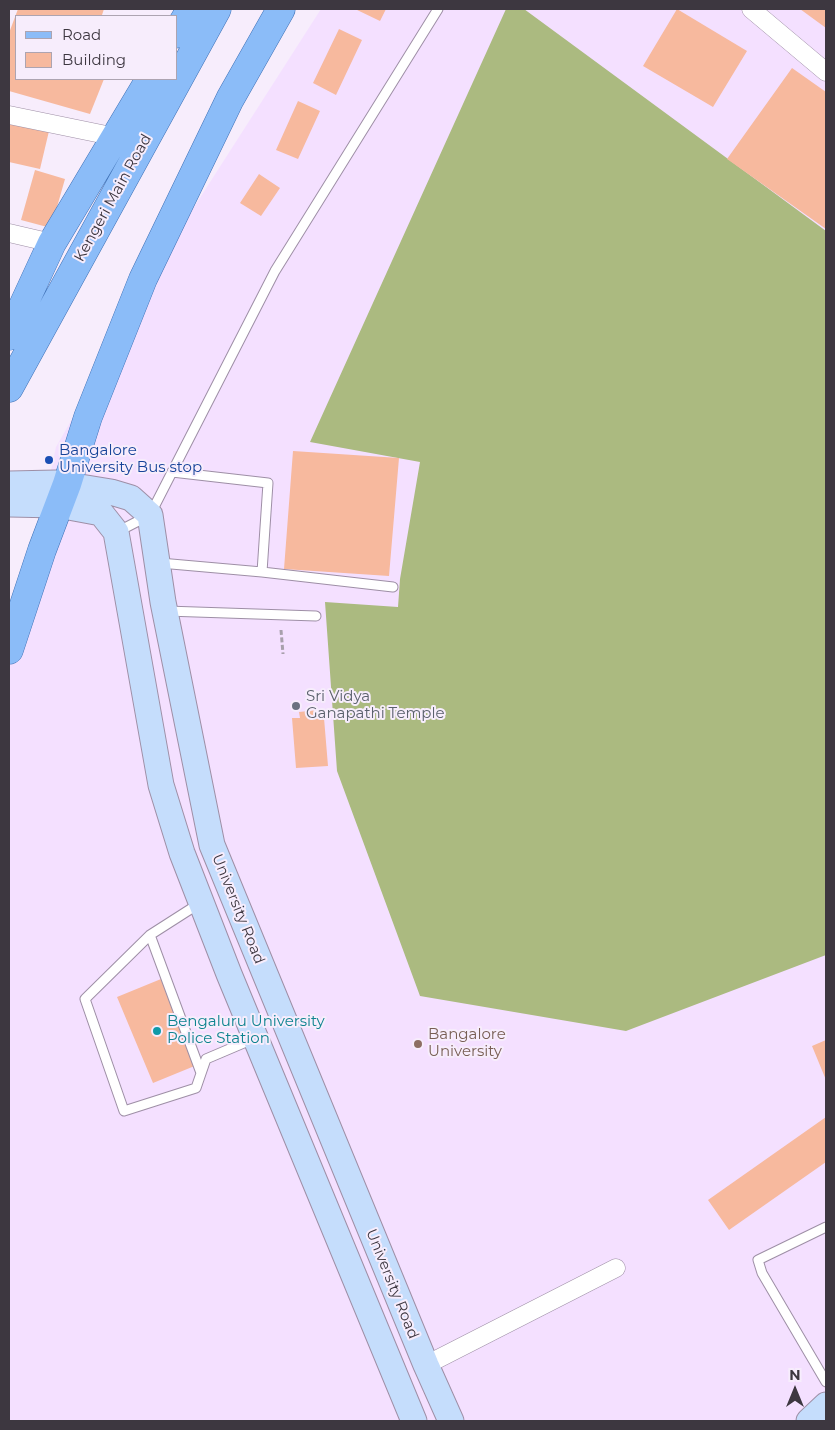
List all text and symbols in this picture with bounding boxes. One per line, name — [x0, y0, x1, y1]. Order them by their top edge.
legend — [15, 15, 178, 80]
text: Road — [62, 25, 101, 44]
text: Building — [62, 50, 126, 69]
street label: Kengeri Main Road — [70, 131, 156, 265]
place label: Bangalore University Bus stop — [59, 442, 202, 477]
marker: Bangalore University Bus stop — [43, 454, 55, 466]
place label: Sri Vidya Ganapathi Temple — [306, 688, 445, 723]
marker: Sri Vidya Ganapathi Temple — [290, 700, 302, 712]
street label: University Road — [208, 851, 268, 967]
place label: Bengaluru University Police Station — [167, 1013, 325, 1048]
marker: Bengaluru University Police Station — [151, 1025, 163, 1037]
place label: Bangalore University — [428, 1026, 506, 1061]
marker: Bangalore University — [412, 1038, 424, 1050]
street label: University Road — [362, 1226, 422, 1342]
north arrow — [770, 1365, 820, 1415]
text: N — [789, 1366, 801, 1384]

